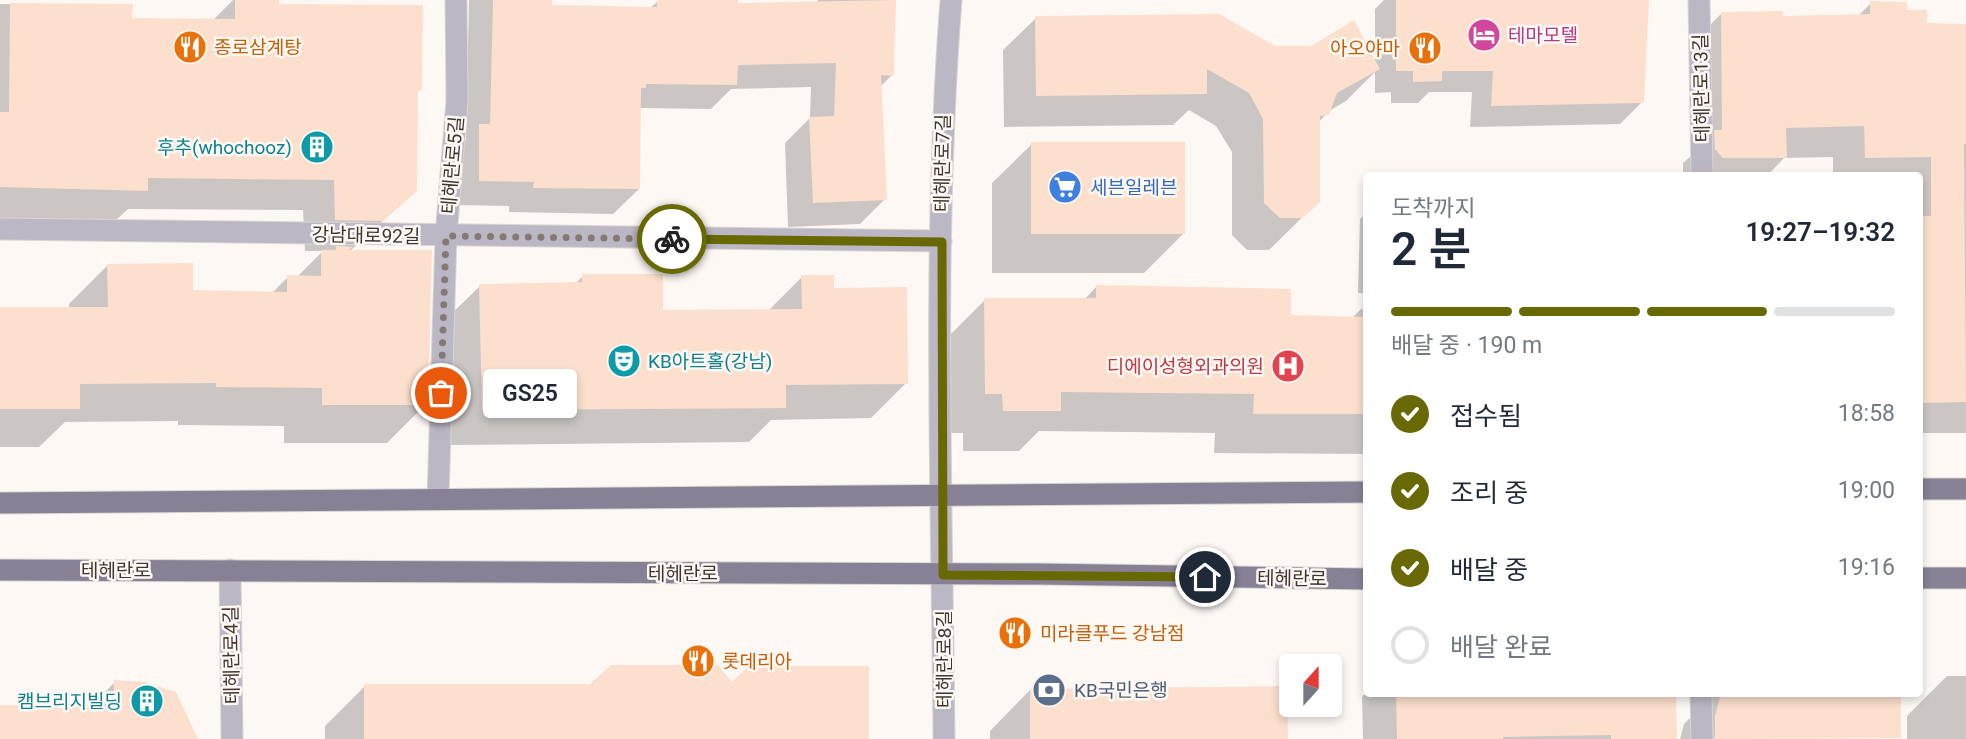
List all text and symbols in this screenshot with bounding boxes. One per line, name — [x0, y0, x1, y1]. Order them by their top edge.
hotel icon: 테마모텔 — [1465, 16, 1503, 54]
place label: 테마모텔 — [1508, 24, 1578, 47]
restaurant icon: 종로삼계탕 — [171, 28, 209, 66]
restaurant icon: 아오야마 — [1406, 29, 1444, 67]
street label: 테헤란로13길 — [1689, 33, 1714, 143]
place label: 종로삼계탕 — [214, 36, 302, 59]
place label: 아오야마 — [1330, 37, 1400, 60]
street label: 테헤란로7길 — [930, 114, 955, 212]
street label: 테헤란로5길 — [437, 115, 468, 215]
building icon: 후추(whochooz) — [298, 128, 336, 166]
place label: 후추(whochooz) — [157, 136, 292, 159]
supermarket icon: 세븐일레븐 — [1046, 168, 1084, 206]
place label: 세븐일레븐 — [1090, 176, 1177, 199]
text: 도착까지 — [1391, 195, 1476, 222]
courier — [637, 204, 707, 274]
text: 19:27–19:32 — [1745, 217, 1895, 247]
icon: bike — [653, 220, 691, 258]
text: 2 분 — [1391, 222, 1471, 276]
street label: 강남대로92길 — [311, 223, 421, 248]
text: 배달 중 · 190 m — [1391, 332, 1542, 359]
theatre icon: KB아트홀(강남) — [605, 342, 643, 380]
hospital icon: 디에이성형외과의원 — [1269, 347, 1307, 385]
place label: KB아트홀(강남) — [648, 350, 772, 373]
place label: 디에이성형외과의원 — [1107, 355, 1264, 378]
pin — [411, 363, 471, 423]
callout: GS25 — [483, 368, 578, 418]
icon: bag — [422, 374, 460, 412]
text: GS25 — [502, 380, 558, 407]
icon: check — [1391, 395, 1429, 433]
text: 18:58 — [1838, 400, 1895, 427]
text: 접수됨 — [1450, 401, 1522, 431]
icon: check — [1391, 472, 1429, 510]
text: 19:00 — [1838, 477, 1895, 504]
text: 조리 중 — [1450, 478, 1528, 508]
pin — [1175, 547, 1235, 607]
icon: check — [1391, 549, 1429, 587]
text: 19:16 — [1838, 554, 1895, 581]
text: 배달 중 — [1450, 555, 1528, 585]
icon: home — [1186, 558, 1224, 596]
street label: 테헤란로 — [81, 559, 151, 582]
street label: 테헤란로 — [648, 562, 718, 585]
street label: 테헤란로 — [1257, 566, 1327, 591]
street label: 테헤란로4길 — [219, 606, 244, 704]
street label: 테헤란로8길 — [933, 610, 956, 708]
restaurant icon: 미라클푸드 강남점 — [996, 614, 1034, 652]
place label: 미라클푸드 강남점 — [1040, 622, 1185, 645]
text: 배달 완료 — [1450, 632, 1552, 662]
restaurant icon: 롯데리아 — [679, 642, 717, 680]
place label: 롯데리아 — [722, 650, 792, 673]
north arrow — [1279, 654, 1342, 718]
map controls — [1279, 654, 1342, 717]
bank icon: KB국민은행 — [1030, 671, 1068, 709]
place label: KB국민은행 — [1074, 679, 1168, 702]
building icon: 캠브리지빌딩 — [128, 682, 166, 720]
place label: 캠브리지빌딩 — [17, 690, 122, 713]

